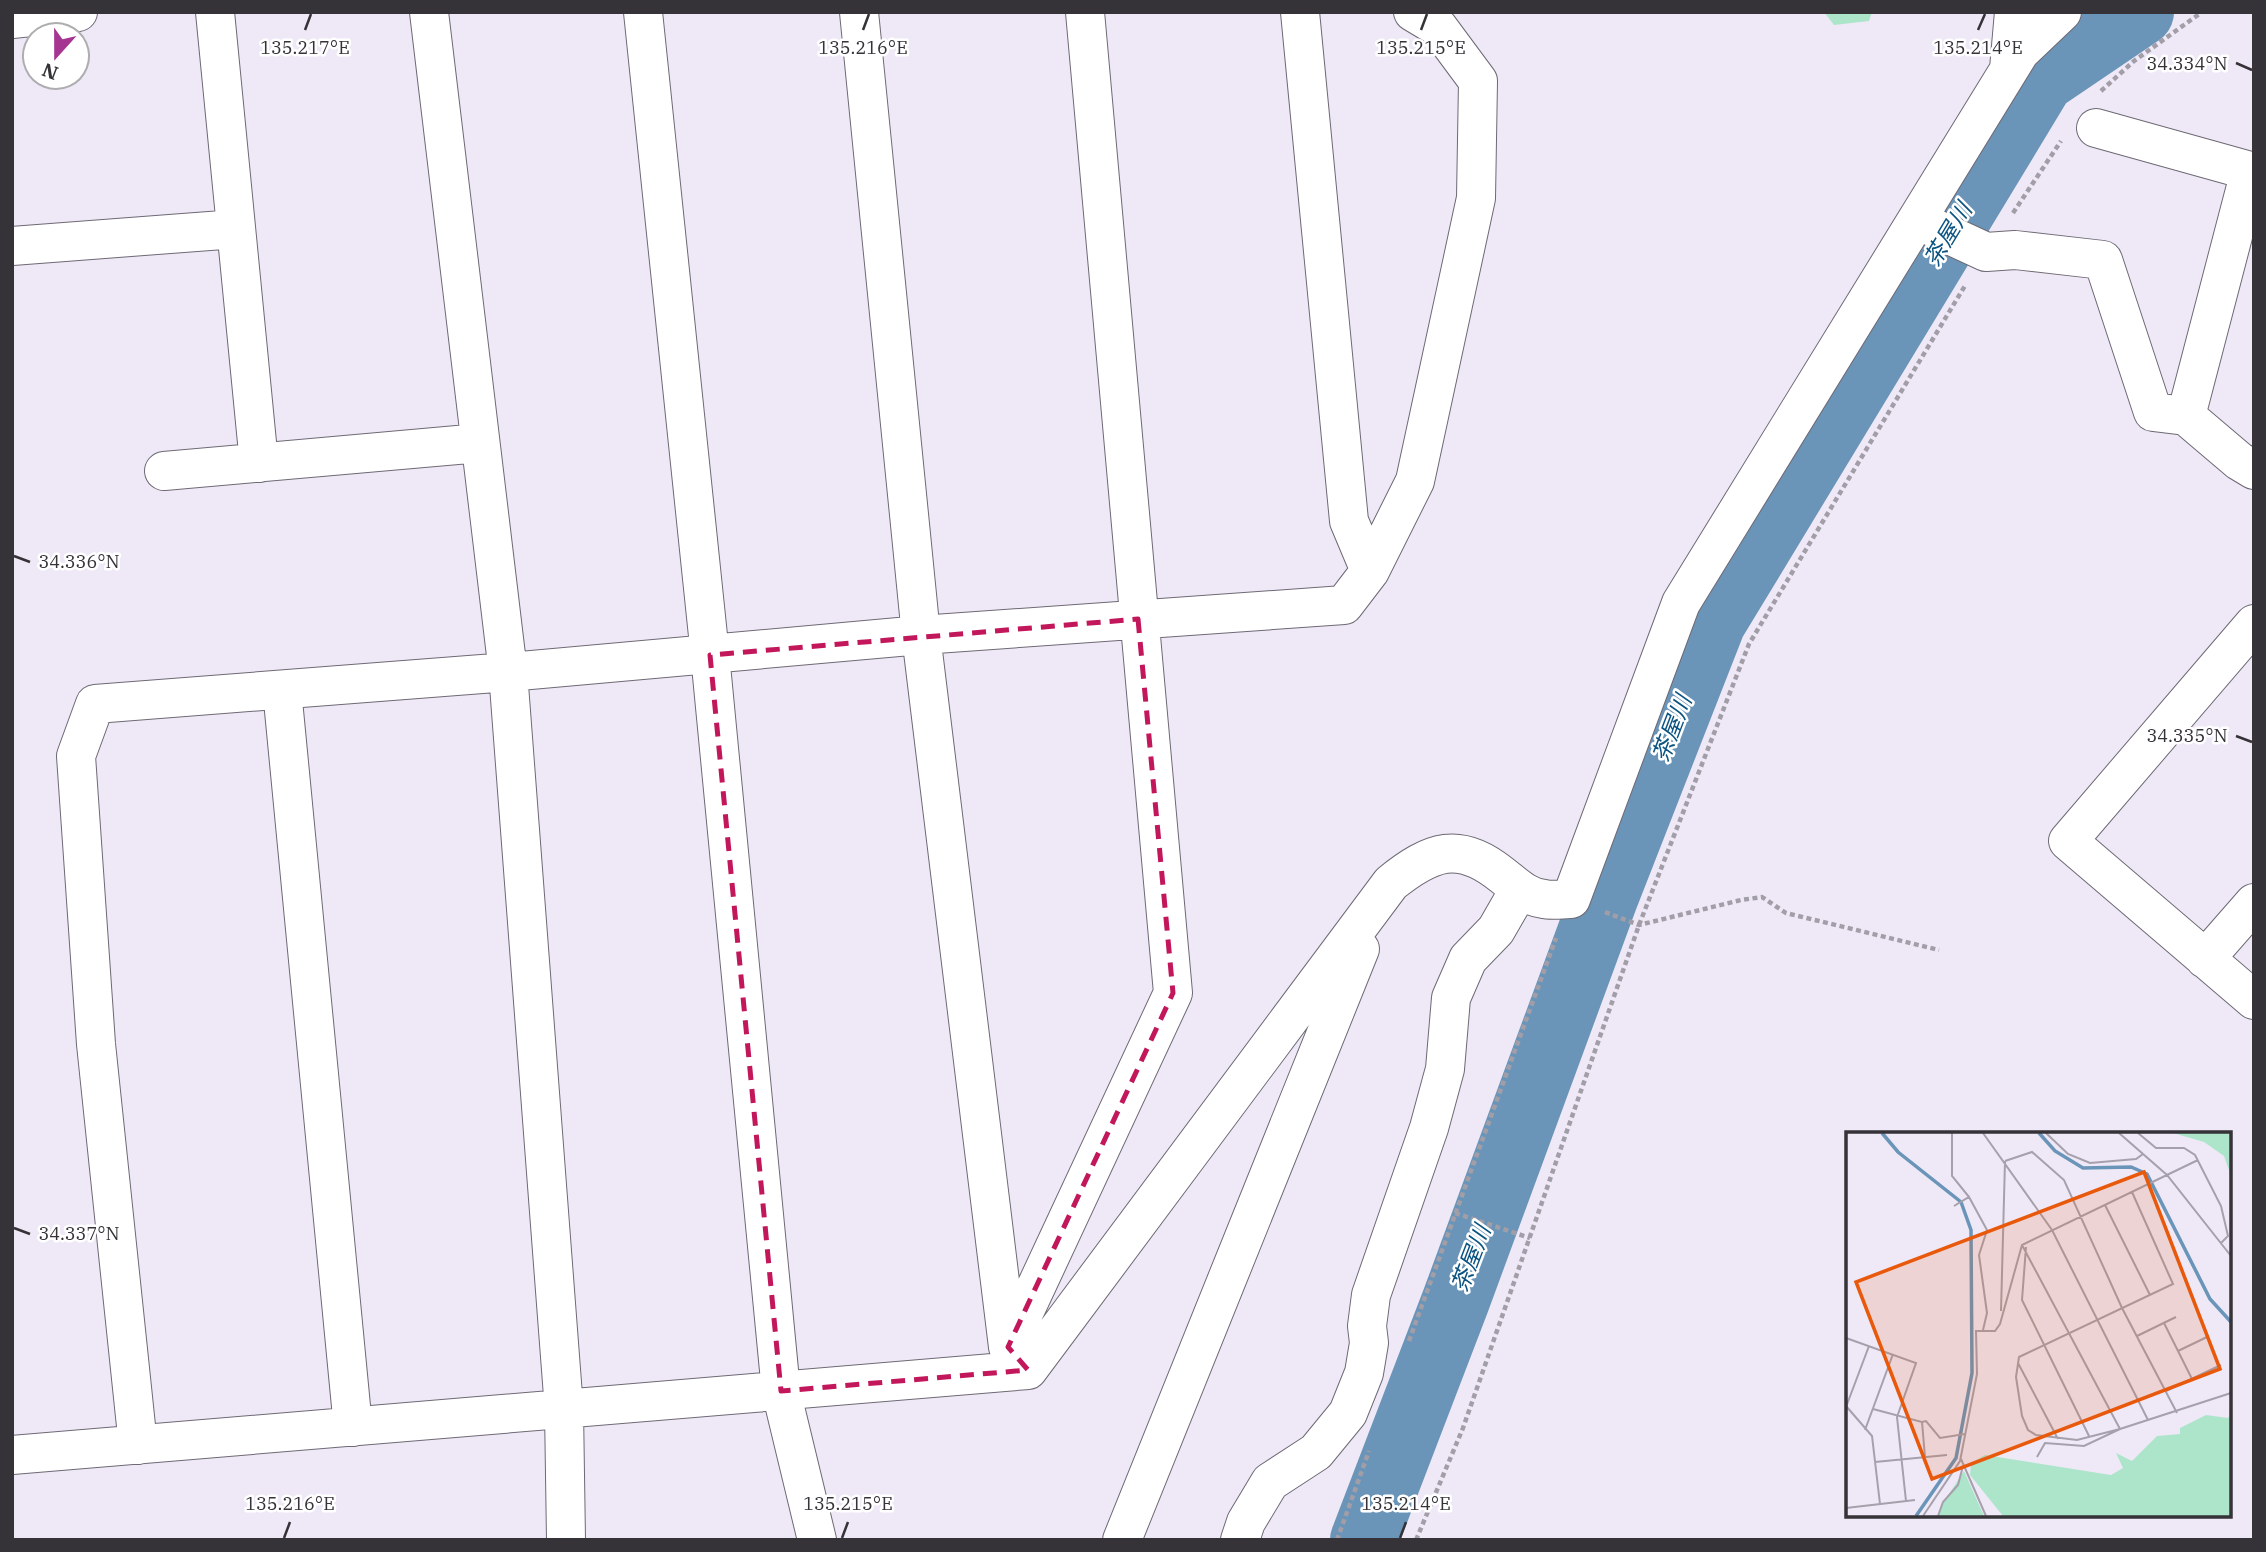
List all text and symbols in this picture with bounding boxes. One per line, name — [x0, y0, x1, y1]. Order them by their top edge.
north arrow — [21, 21, 91, 91]
text: 135.217°E — [260, 36, 350, 59]
text: 135.216°E — [818, 36, 908, 59]
text: 135.215°E — [1376, 36, 1466, 59]
text: 135.214°E — [1933, 36, 2023, 59]
text: 34.334°N — [2146, 52, 2228, 75]
text: N — [39, 58, 61, 86]
water label: 茶屋川 — [1916, 194, 1979, 271]
text: 34.336°N — [38, 550, 120, 573]
water label: 茶屋川 — [1645, 688, 1698, 766]
text: 34.335°N — [2146, 724, 2228, 747]
inset map — [1846, 1132, 2231, 1517]
water label: 茶屋川 — [1444, 1218, 1497, 1296]
text: 34.337°N — [38, 1222, 120, 1245]
text: 135.216°E — [245, 1492, 335, 1515]
text: 135.215°E — [803, 1492, 893, 1515]
text: 135.214°E — [1361, 1492, 1451, 1515]

